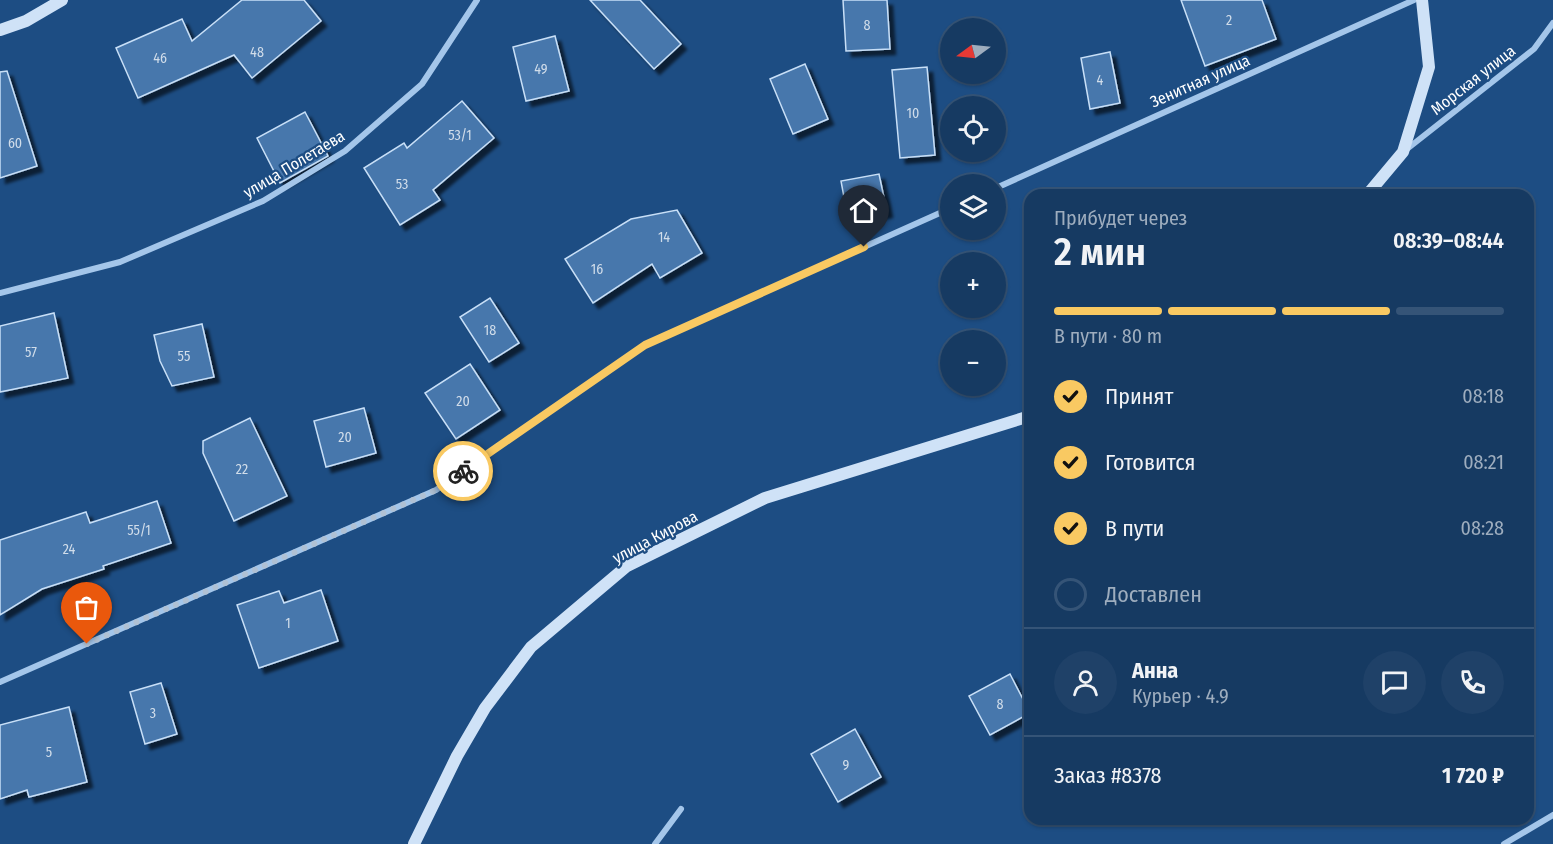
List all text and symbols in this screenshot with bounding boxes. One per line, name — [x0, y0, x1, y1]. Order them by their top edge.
house number: 2 — [1226, 12, 1232, 29]
house number: 8 — [864, 17, 871, 34]
north arrow — [940, 18, 1006, 84]
map controls — [940, 18, 1006, 396]
street label: Морская улица — [1427, 41, 1519, 119]
house number: 48 — [250, 44, 264, 61]
house number: 46 — [153, 50, 167, 67]
street label: Зенитная улица — [1147, 50, 1253, 111]
house number: 49 — [534, 61, 548, 78]
house number: 4 — [1097, 72, 1104, 89]
button: locate — [940, 96, 1006, 162]
house number: 10 — [907, 105, 919, 122]
street label: улица Полетаева — [240, 126, 348, 202]
house number: 53/1 — [448, 127, 472, 144]
house number: 60 — [8, 135, 22, 152]
button: layers — [940, 174, 1006, 240]
house number: 53 — [396, 176, 408, 193]
pin — [838, 185, 889, 247]
icon: home — [847, 194, 880, 227]
text: Прибудет через — [1054, 206, 1187, 230]
text: 08:39–08:44 — [1393, 227, 1504, 254]
house number: 14 — [658, 229, 670, 246]
text: 2 мин — [1054, 229, 1146, 275]
button: + — [940, 252, 1006, 318]
house number: 16 — [591, 261, 603, 278]
house number: 18 — [484, 322, 496, 339]
text: В пути · 80 m — [1054, 324, 1162, 348]
button: − — [940, 330, 1006, 396]
house number: 57 — [25, 344, 37, 361]
house number: 55 — [178, 348, 190, 365]
icon: check — [1054, 380, 1087, 413]
text: Принят — [1105, 383, 1173, 410]
text: 08:18 — [1462, 384, 1504, 408]
house number: 20 — [456, 393, 470, 410]
house number: 20 — [338, 429, 352, 446]
courier — [433, 441, 493, 501]
icon: check — [1054, 446, 1087, 479]
text: Готовится — [1105, 449, 1196, 476]
text: 08:21 — [1463, 450, 1504, 474]
icon: bike — [447, 455, 480, 488]
house number: 22 — [236, 461, 248, 478]
street label: улица Кирова — [609, 507, 701, 567]
icon: check — [1054, 512, 1087, 545]
text: В пути — [1105, 515, 1164, 542]
text: 08:28 — [1461, 516, 1504, 540]
house number: 55/1 — [127, 522, 151, 539]
house number: 24 — [63, 541, 76, 558]
text: Доставлен — [1105, 581, 1202, 608]
pin — [61, 582, 112, 644]
icon: bag — [70, 591, 103, 624]
house number: 1 — [285, 615, 291, 632]
button: person — [1054, 651, 1117, 714]
button: chat — [1363, 651, 1426, 714]
button: phone — [1441, 651, 1504, 714]
text: Анна — [1132, 657, 1178, 684]
text: Курьер · 4.9 — [1132, 684, 1229, 708]
house number: 8 — [997, 696, 1004, 713]
house number: 3 — [150, 705, 156, 722]
house number: 5 — [46, 744, 52, 761]
house number: 9 — [843, 757, 850, 774]
text: Заказ #8378 — [1054, 762, 1162, 789]
text: 1 720 ₽ — [1442, 762, 1504, 789]

